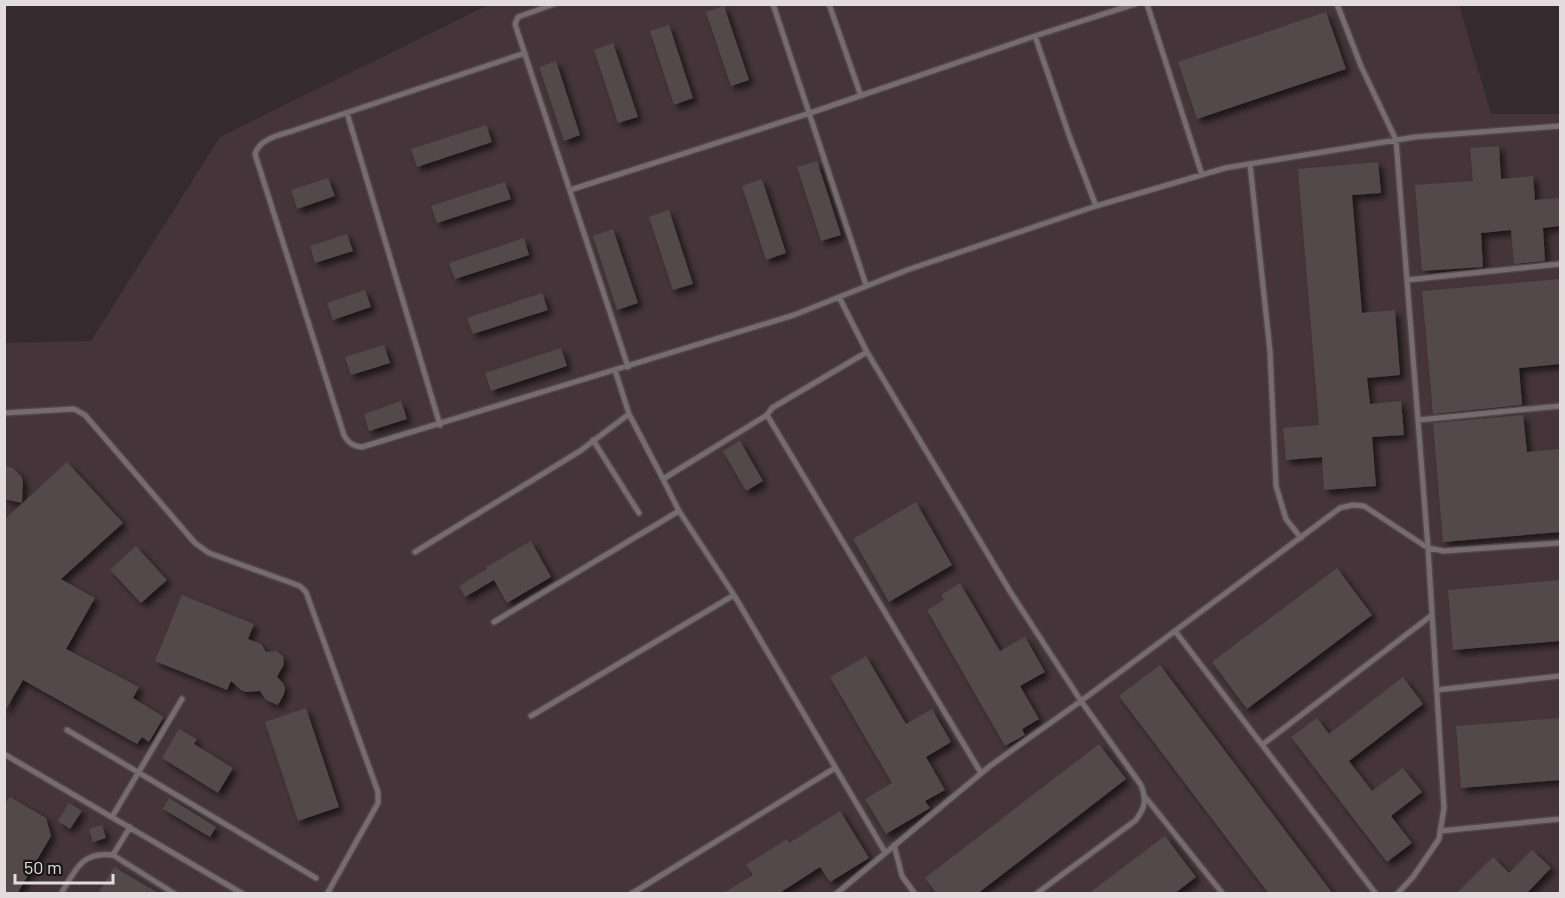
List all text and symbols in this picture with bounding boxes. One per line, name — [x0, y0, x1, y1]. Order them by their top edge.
scale bar — [15, 847, 112, 885]
text: 50 m — [24, 856, 62, 878]

